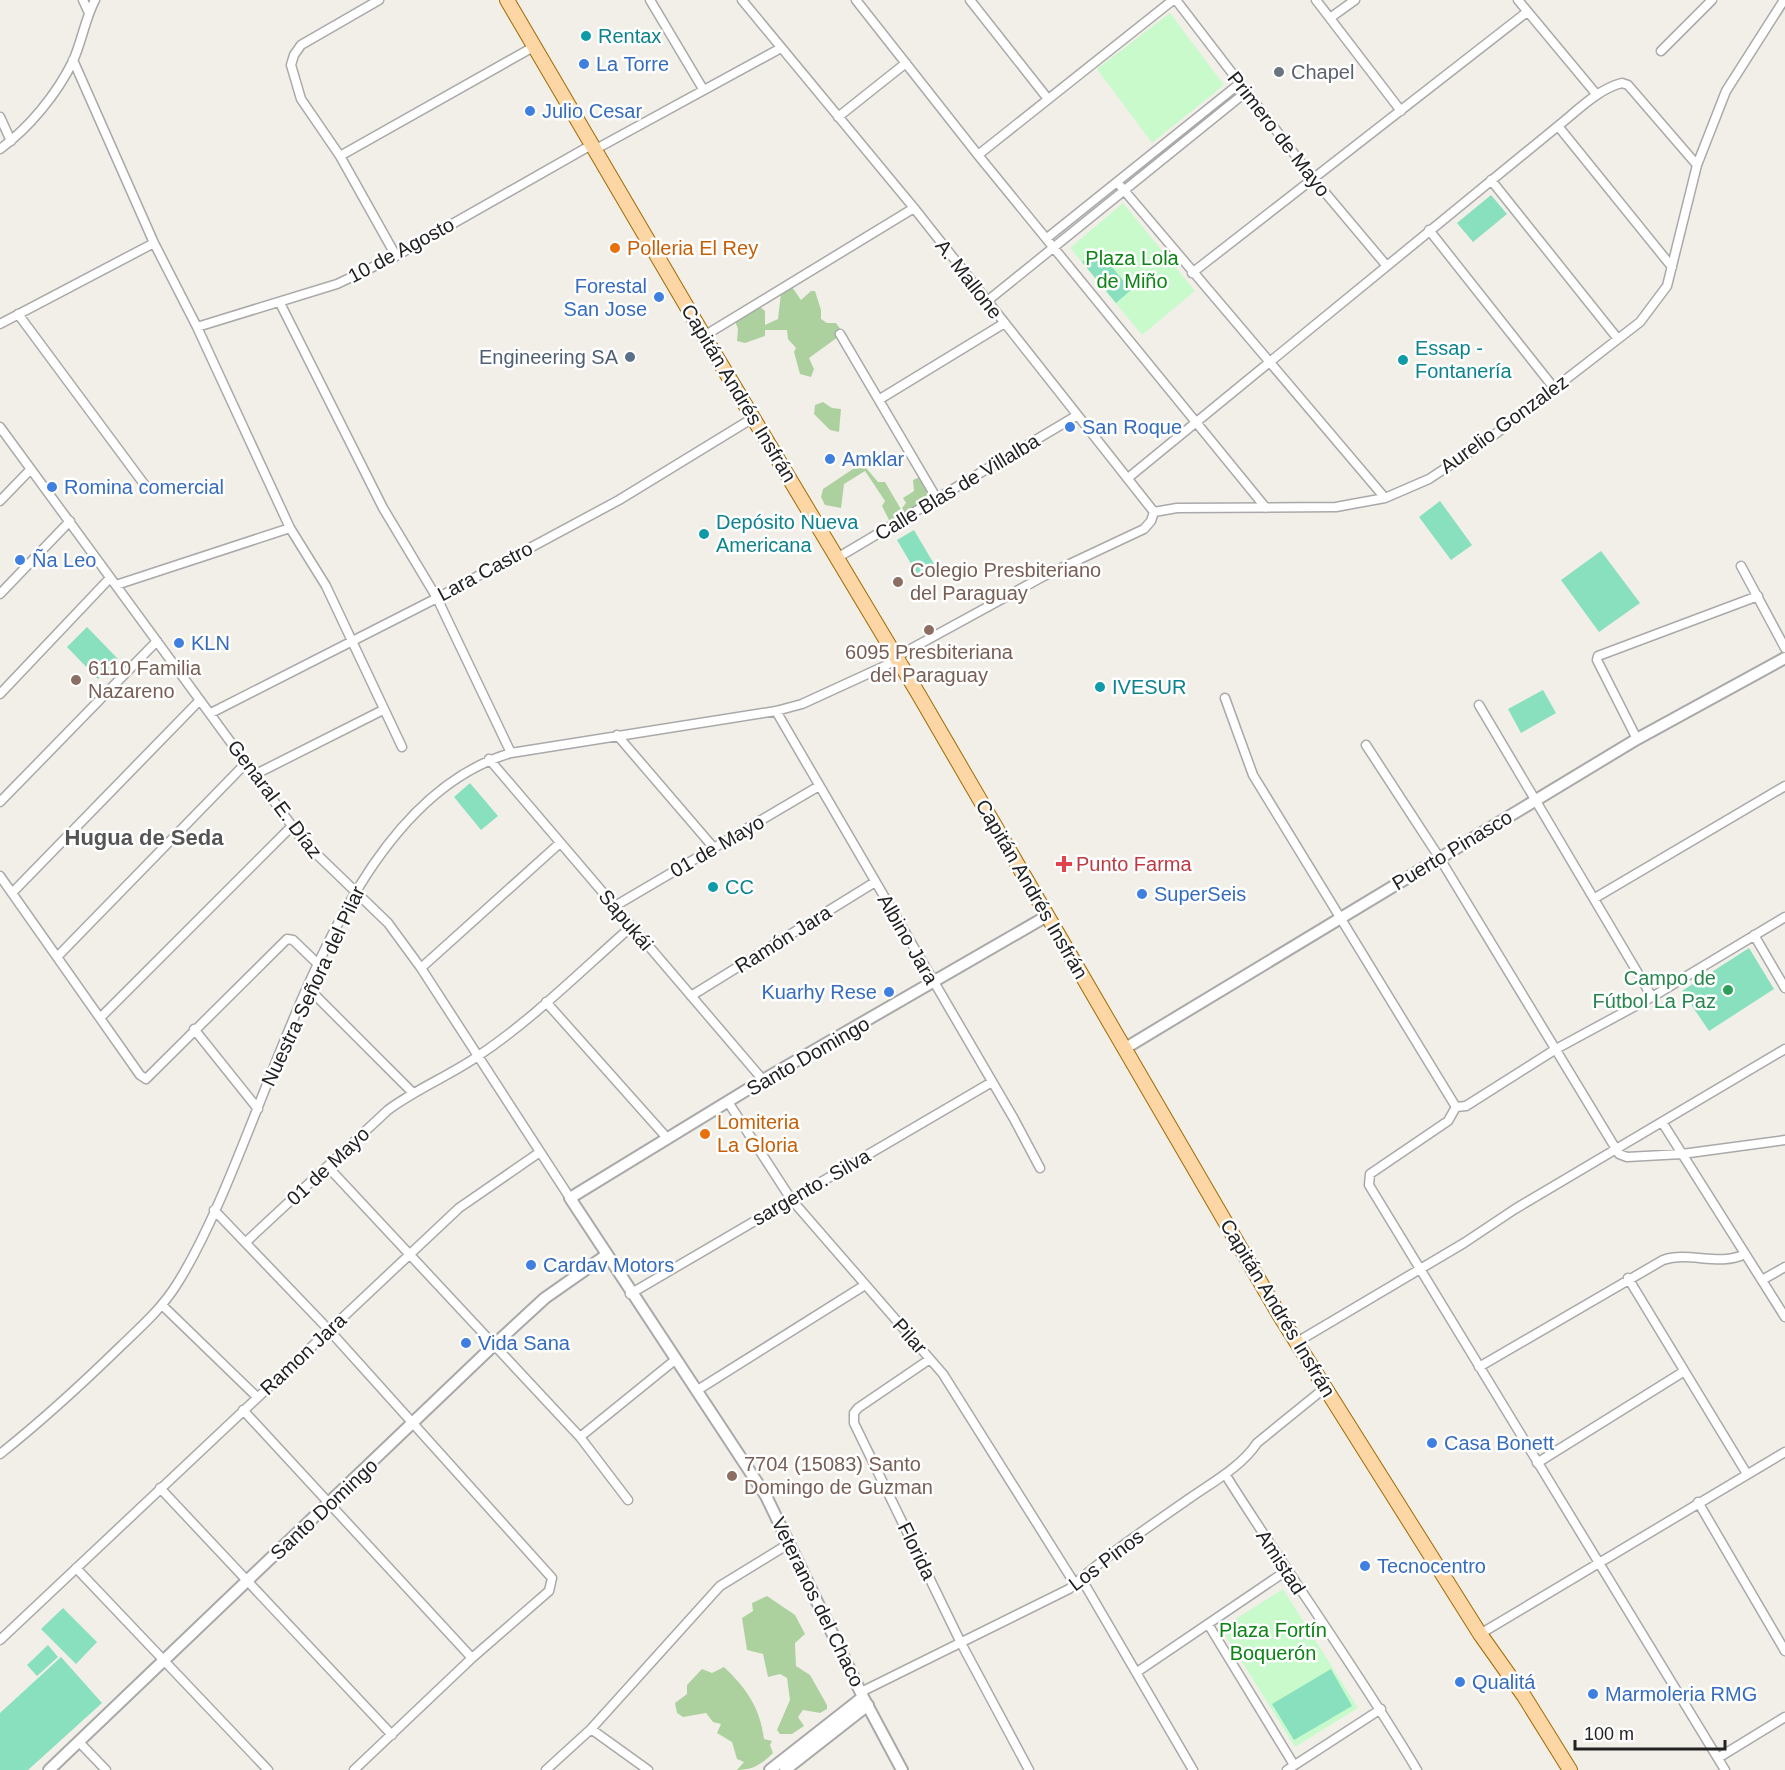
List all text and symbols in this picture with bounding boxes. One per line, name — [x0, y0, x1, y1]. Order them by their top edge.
place label: Rentax — [598, 25, 661, 47]
marker: Rentax — [579, 29, 593, 43]
place label: La Torre — [596, 53, 669, 75]
marker: La Torre — [577, 57, 591, 71]
place label: Chapel — [1291, 61, 1354, 83]
marker: Chapel — [1272, 65, 1286, 79]
street label: Primero de Mayo — [1223, 67, 1335, 201]
place label: Julio Cesar — [542, 100, 642, 122]
marker: Julio Cesar — [523, 104, 537, 118]
street label: 10 de Agosto — [344, 213, 458, 287]
street label: A. Mallone — [931, 235, 1007, 323]
place label: Polleria El Rey — [627, 237, 758, 259]
marker: Polleria El Rey — [608, 241, 622, 255]
park label: Plaza Lola de Miño — [1085, 247, 1180, 292]
place label: Forestal San Jose — [564, 275, 647, 320]
marker: Forestal San Jose — [652, 290, 666, 304]
street label: Capitán Andrés Insfrán — [677, 300, 801, 486]
place label: Essap - Fontanería — [1415, 337, 1513, 382]
place label: Engineering SA — [479, 346, 619, 368]
marker: Engineering SA — [623, 350, 637, 364]
marker: Essap - Fontanería — [1396, 353, 1410, 367]
street label: Aurelio Gonzalez — [1436, 370, 1572, 478]
place label: San Roque — [1082, 416, 1182, 438]
marker: San Roque — [1063, 420, 1077, 434]
street label: Calle Blas de Villalba — [871, 429, 1044, 545]
place label: Amklar — [842, 448, 905, 470]
marker: Amklar — [823, 452, 837, 466]
place label: Romina comercial — [64, 476, 224, 498]
marker: Romina comercial — [45, 480, 59, 494]
place label: Depósito Nueva Americana — [716, 511, 859, 556]
marker: Depósito Nueva Americana — [697, 527, 711, 541]
street label: Lara Castro — [434, 537, 536, 605]
place label: Ña Leo — [32, 548, 97, 571]
marker: Ña Leo — [13, 553, 27, 567]
place label: Colegio Presbiteriano del Paraguay — [910, 559, 1101, 604]
marker: Colegio Presbiteriano del Paraguay — [891, 575, 905, 589]
marker: 6095 Presbiteriana del Paraguay — [922, 623, 936, 637]
place label: KLN — [191, 632, 230, 654]
marker: KLN — [172, 636, 186, 650]
place label: 6095 Presbiteriana del Paraguay — [845, 641, 1014, 686]
place label: 6110 Familia Nazareno — [88, 657, 202, 702]
marker: 6110 Familia Nazareno — [69, 673, 83, 687]
place label: IVESUR — [1112, 676, 1186, 698]
marker: IVESUR — [1093, 680, 1107, 694]
street label: Genaral E. Díaz — [223, 736, 327, 862]
street label: Capitán Andrés Insfrán — [972, 795, 1092, 983]
street label: Puerto Pinasco — [1388, 806, 1516, 894]
street label: 01 de Mayo — [666, 810, 768, 882]
district label: Hugua de Seda — [65, 825, 224, 850]
place label: Punto Farma — [1076, 853, 1192, 875]
marker: Punto Farma — [1057, 857, 1071, 871]
place label: CC — [725, 876, 754, 898]
marker: CC — [706, 880, 720, 894]
street label: Nuestra Señora del Pilar — [257, 882, 369, 1089]
place label: SuperSeis — [1154, 883, 1246, 905]
street label: Sapukái — [594, 885, 658, 955]
marker: SuperSeis — [1135, 887, 1149, 901]
street label: Albino Jara — [873, 890, 943, 989]
street label: Ramón Jara — [731, 900, 836, 977]
place label: Campo de Fútbol La Paz — [1593, 967, 1716, 1012]
place label: Kuarhy Rese — [761, 981, 877, 1003]
marker: Campo de Fútbol La Paz — [1721, 983, 1735, 997]
marker: Kuarhy Rese — [882, 985, 896, 999]
street label: Santo Domingo — [743, 1012, 873, 1100]
place label: Lomiteria La Gloria — [717, 1111, 800, 1156]
street label: 01 de Mayo — [282, 1122, 374, 1210]
marker: Lomiteria La Gloria — [698, 1127, 712, 1141]
street label: sargento. Silva — [748, 1144, 875, 1230]
street label: Capitán Andrés Insfrán — [1216, 1215, 1340, 1401]
place label: Cardav Motors — [543, 1254, 674, 1276]
marker: Cardav Motors — [524, 1258, 538, 1272]
street label: Ramon Jara — [256, 1308, 351, 1399]
street label: Pilar — [888, 1314, 932, 1358]
place label: Vida Sana — [478, 1332, 571, 1354]
marker: Vida Sana — [459, 1336, 473, 1350]
place label: Casa Bonett — [1444, 1432, 1555, 1454]
marker: Casa Bonett — [1425, 1436, 1439, 1450]
place label: 7704 (15083) Santo Domingo de Guzman — [744, 1453, 933, 1498]
street label: Santo Domingo — [266, 1454, 382, 1564]
marker: 7704 (15083) Santo Domingo de Guzman — [725, 1469, 739, 1483]
street label: Veteranos del Chaco — [767, 1514, 869, 1690]
street label: Florida — [894, 1519, 941, 1584]
street label: Los Pinos — [1064, 1525, 1148, 1595]
street label: Amistad — [1252, 1526, 1310, 1598]
place label: Tecnocentro — [1377, 1555, 1486, 1577]
marker: Tecnocentro — [1358, 1559, 1372, 1573]
park label: Plaza Fortín Boquerón — [1219, 1619, 1327, 1664]
place label: Qualitá — [1472, 1671, 1536, 1693]
marker: Qualitá — [1453, 1675, 1467, 1689]
place label: Marmoleria RMG — [1605, 1683, 1757, 1705]
marker: Marmoleria RMG — [1586, 1687, 1600, 1701]
scale bar — [1575, 1713, 1725, 1751]
text: 100 m — [1584, 1724, 1634, 1744]

